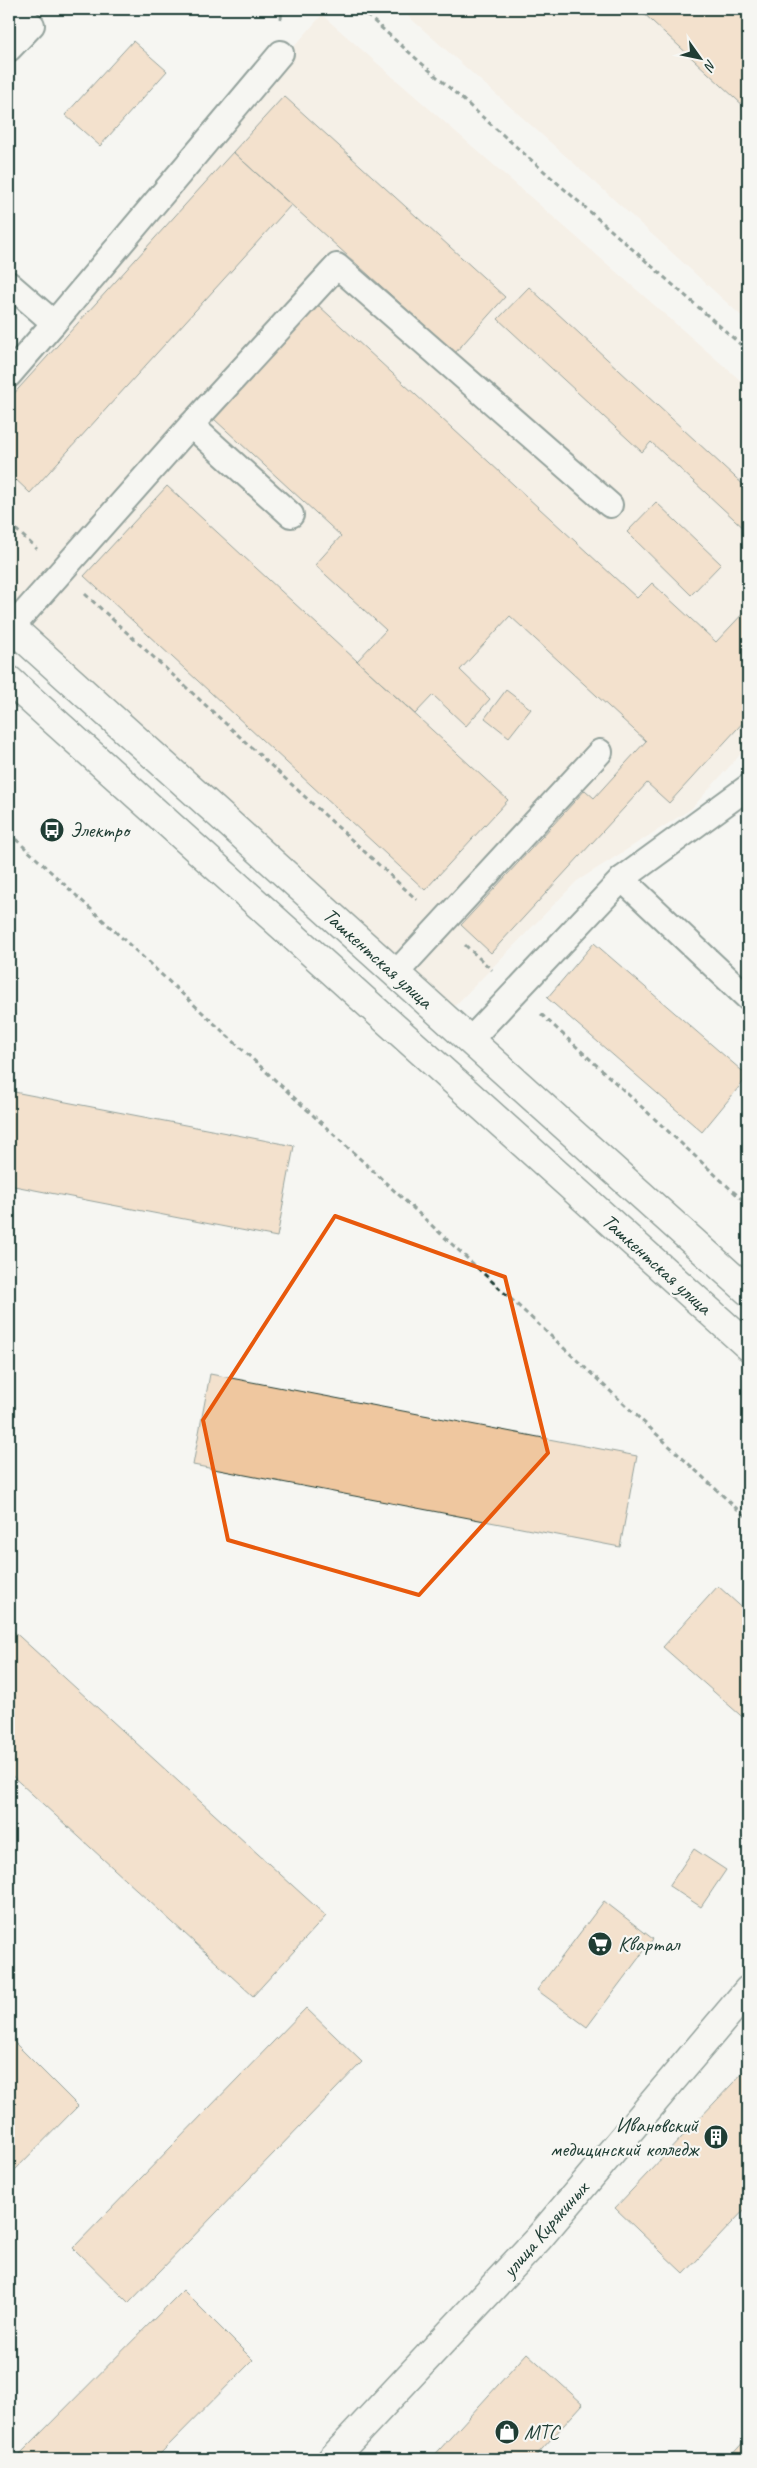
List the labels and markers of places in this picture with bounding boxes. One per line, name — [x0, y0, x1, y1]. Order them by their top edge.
bus stop icon: Электро — [39, 817, 65, 843]
place label: Электро — [70, 817, 132, 843]
supermarket icon: Квартал — [587, 1931, 613, 1957]
place label: Квартал — [618, 1931, 681, 1957]
place label: Ивановский медицинский колледж — [550, 2112, 700, 2162]
building icon: Ивановский медицинский колледж — [703, 2124, 729, 2150]
shop icon: МТС — [494, 2419, 520, 2445]
place label: МТС — [524, 2419, 562, 2445]

